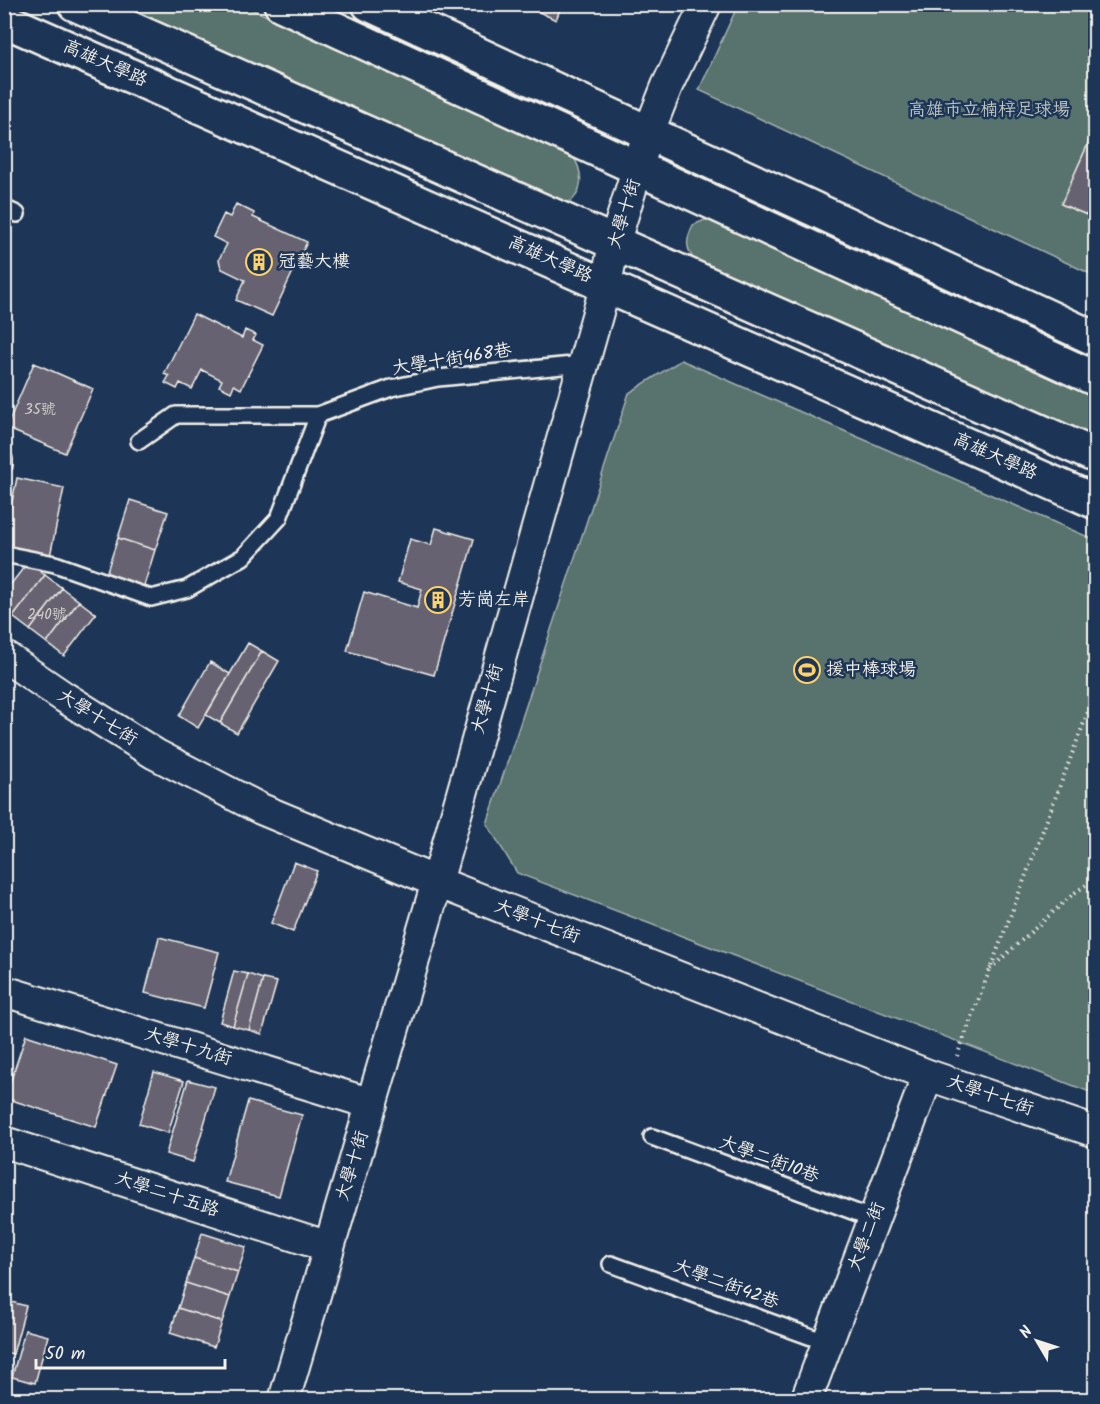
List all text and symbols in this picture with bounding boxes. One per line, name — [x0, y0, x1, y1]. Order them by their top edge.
street label: 高雄大學路 — [58, 32, 152, 96]
park label: 高雄市立楠梓足球場 — [908, 96, 1070, 125]
street label: 大學十街 — [601, 175, 649, 253]
street label: 高雄大學路 — [503, 228, 597, 292]
building icon: 冠藝大樓 — [244, 247, 274, 277]
place label: 冠藝大樓 — [278, 248, 350, 277]
street label: 大學十街468巷 — [390, 336, 514, 384]
house number: 35號 — [24, 398, 56, 422]
street label: 高雄大學路 — [948, 425, 1042, 489]
building icon: 芳崗左岸 — [423, 585, 453, 615]
place label: 芳崗左岸 — [458, 586, 530, 615]
house number: 240號 — [27, 603, 67, 627]
sports icon: 援中棒球場 — [792, 655, 822, 685]
place label: 援中棒球場 — [826, 656, 916, 685]
street label: 大學十街 — [464, 660, 512, 738]
street label: 大學十七街 — [51, 682, 143, 754]
street label: 大學十七街 — [490, 892, 584, 952]
street label: 大學十九街 — [141, 1020, 235, 1074]
street label: 大學十七街 — [943, 1068, 1037, 1124]
street label: 大學十街 — [329, 1127, 377, 1205]
street label: 大學二街10巷 — [715, 1128, 823, 1192]
street label: 大學二十五路 — [111, 1165, 223, 1225]
street label: 大學二街 — [841, 1198, 893, 1276]
street label: 大學二街42巷 — [669, 1252, 783, 1318]
north arrow — [1007, 1311, 1067, 1371]
text: N — [1014, 1321, 1039, 1344]
scale bar — [36, 1332, 225, 1370]
text: 50 m — [45, 1340, 85, 1369]

